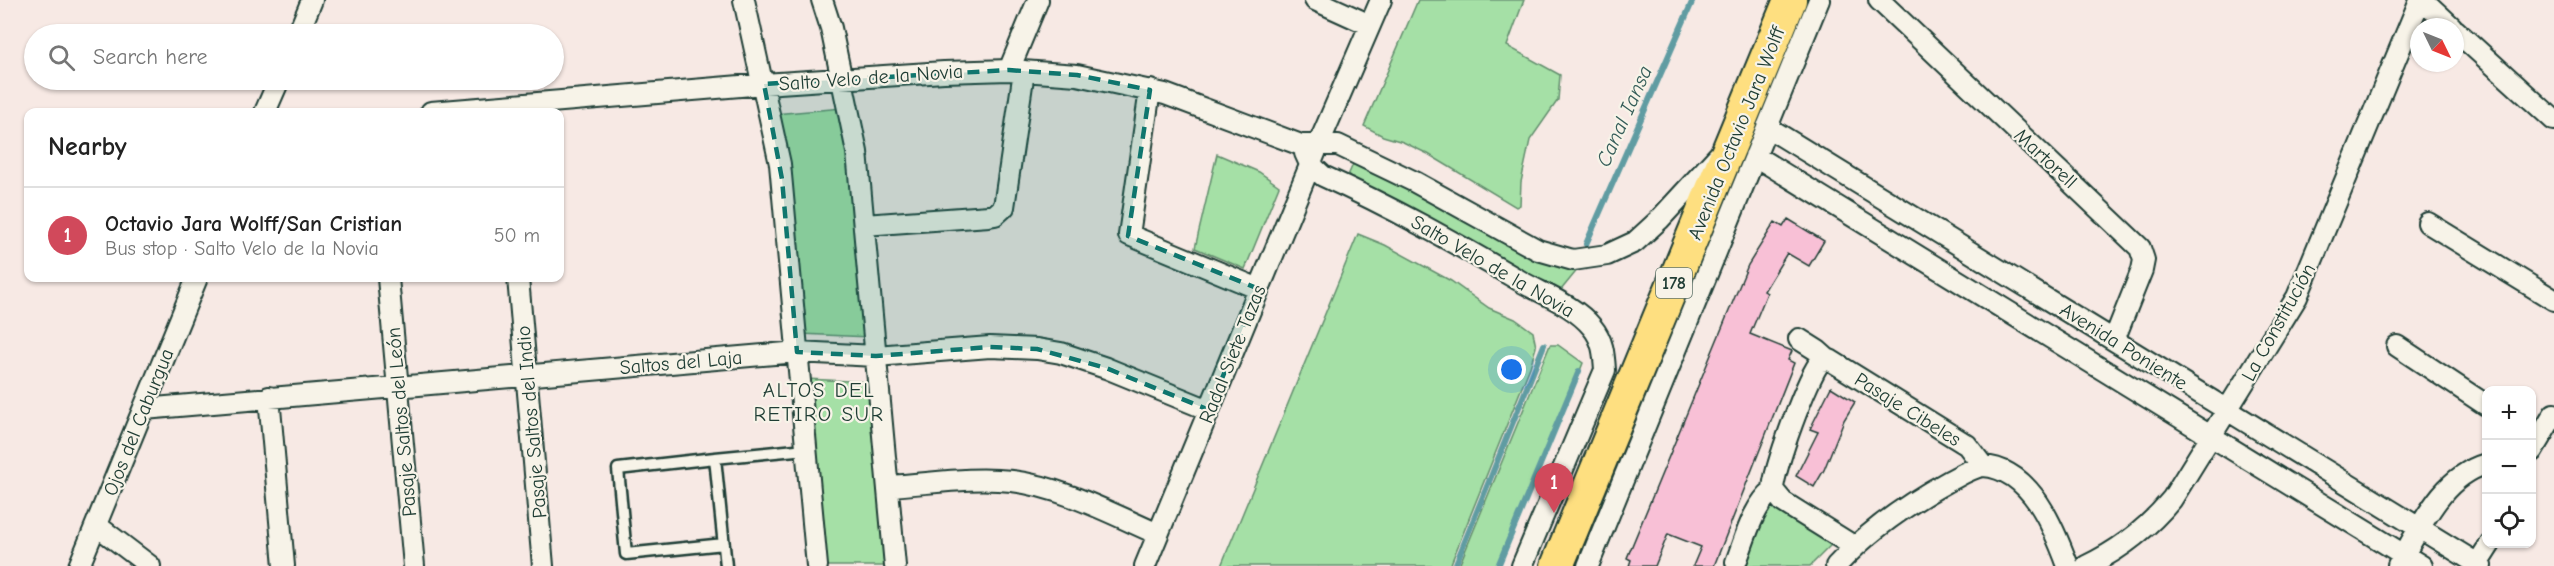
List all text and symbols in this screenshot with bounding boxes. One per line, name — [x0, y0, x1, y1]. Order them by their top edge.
north arrow — [2410, 18, 2464, 72]
street label: Avenida Octavio Jara Wolff — [1683, 22, 1790, 243]
search box — [24, 24, 564, 90]
icon: search — [45, 41, 78, 74]
text: Search here — [93, 44, 208, 70]
street label: Salto Velo de la Novia — [778, 60, 964, 95]
water label: Canal Iansa — [1591, 62, 1657, 170]
street label: Martorell — [2010, 124, 2082, 193]
text: Nearby — [48, 132, 127, 162]
street label: Salto Velo de la Novia — [1407, 210, 1578, 323]
text: Octavio Jara Wolff/San Cristian — [105, 211, 402, 237]
text: 1 — [64, 224, 71, 247]
text: 50 m — [494, 224, 540, 247]
text: Bus stop · Salto Velo de la Novia — [105, 237, 379, 260]
street label: La Constitución — [2237, 259, 2320, 385]
road number: 178 — [1656, 268, 1692, 298]
street label: Radal Siete Tazas — [1194, 282, 1271, 427]
street label: Avenida Poniente — [2056, 298, 2192, 395]
street label: Pasaje Saltos del Indio — [512, 325, 551, 519]
street label: Pasaje Saltos del León — [382, 326, 421, 518]
street label: Ojos del Caburgua — [98, 345, 178, 499]
street label: Saltos del Laja — [619, 346, 743, 379]
your location — [1497, 355, 1526, 384]
street label: Pasaje Cibeles — [1850, 368, 1965, 451]
district label: ALTOS DEL RETIRO SUR — [753, 378, 885, 426]
map controls — [2482, 386, 2536, 548]
button: + — [2482, 386, 2536, 440]
button: − — [2482, 440, 2536, 494]
pin: 1 — [1534, 464, 1574, 513]
button: locate — [2482, 494, 2536, 548]

